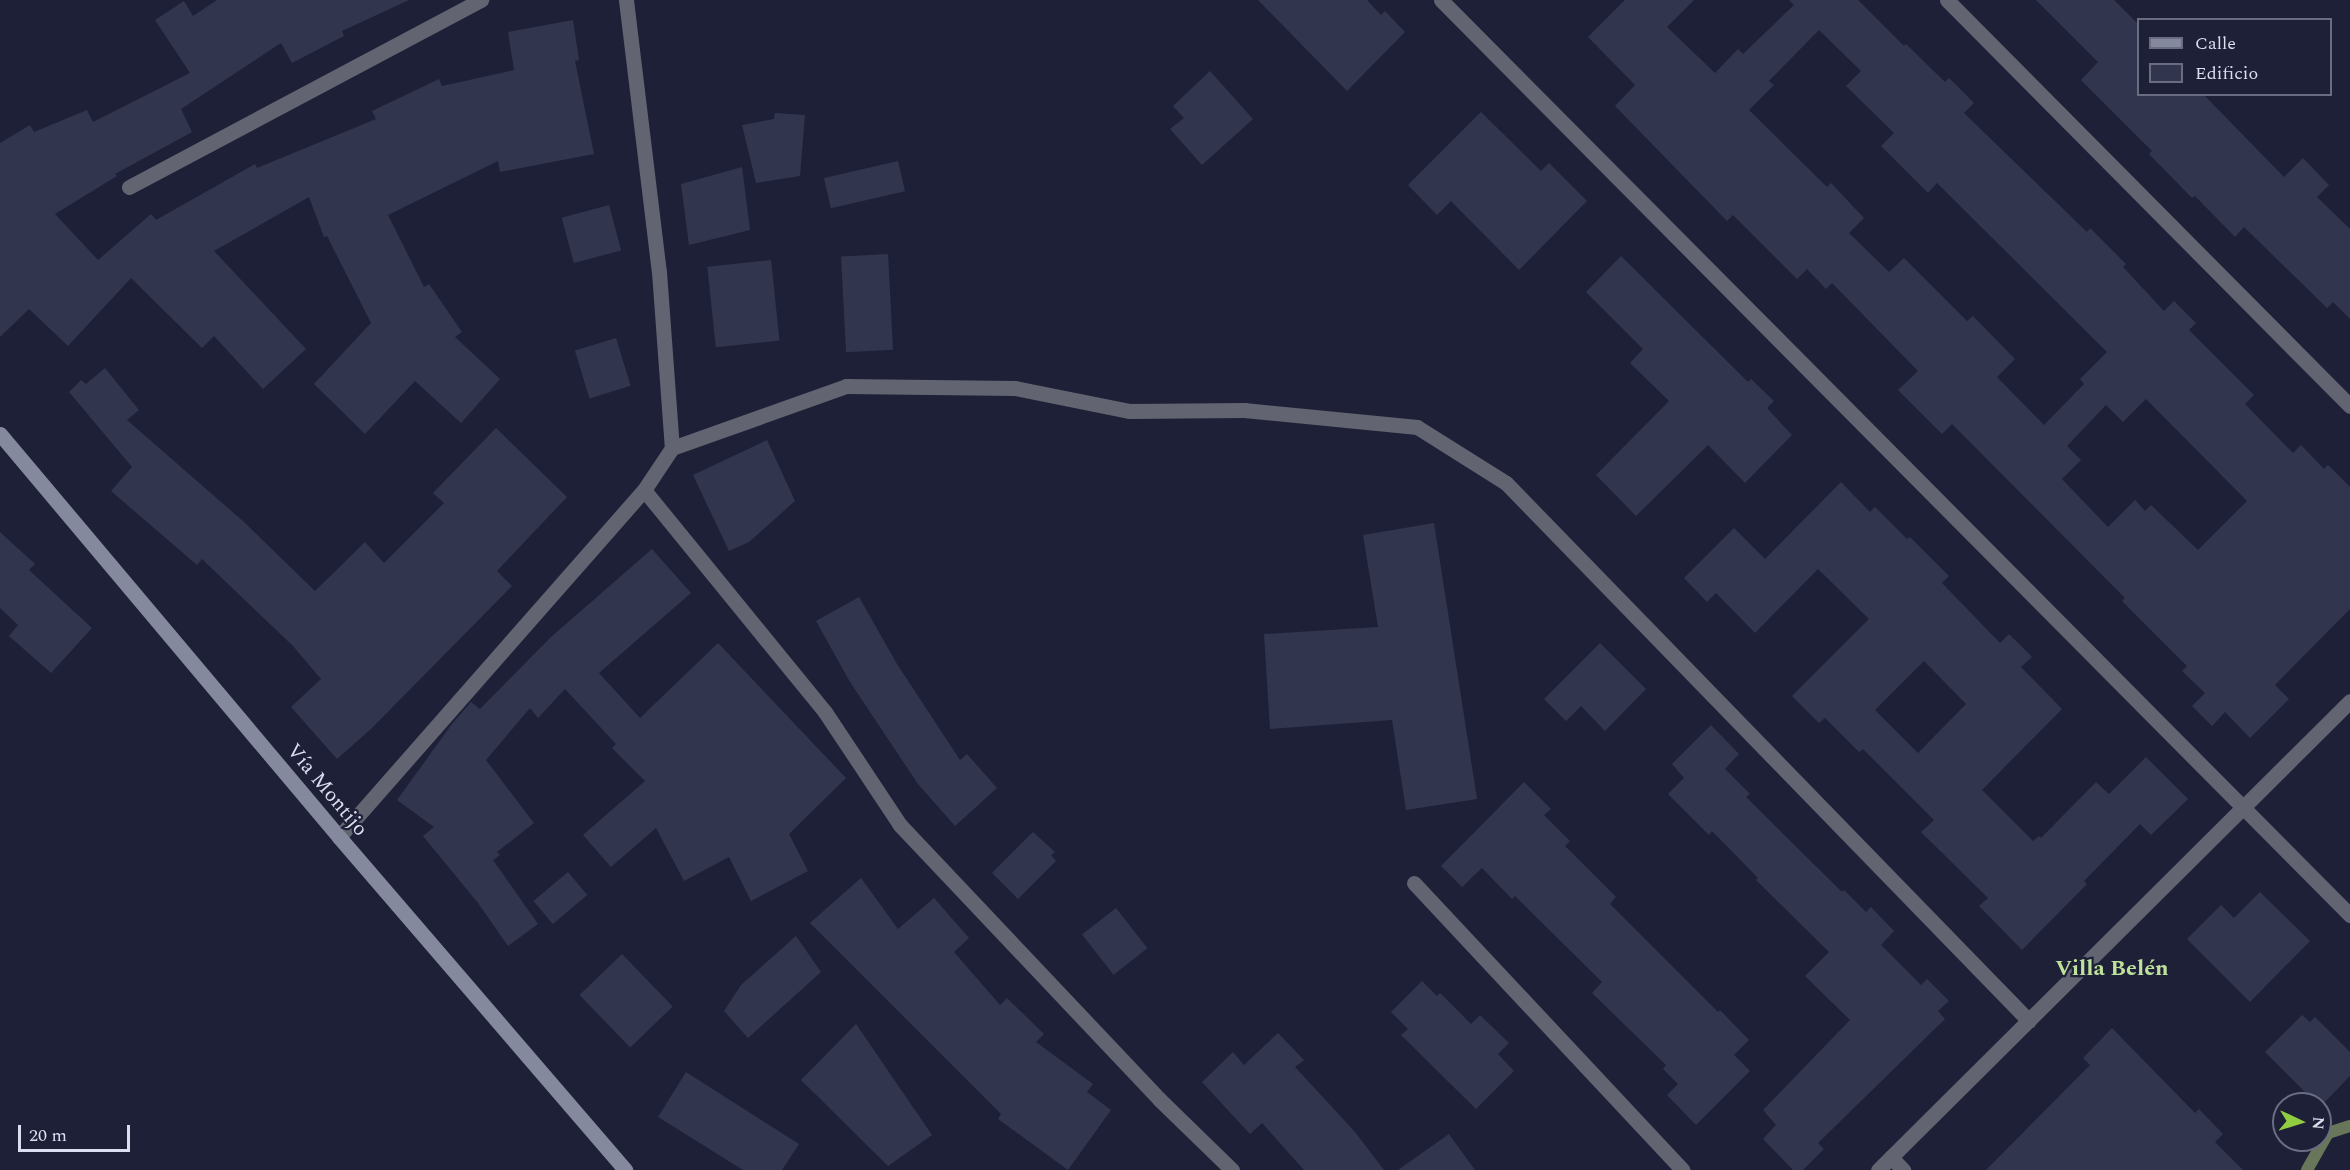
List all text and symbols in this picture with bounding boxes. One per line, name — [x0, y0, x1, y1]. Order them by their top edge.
legend — [2137, 18, 2332, 96]
text: Calle — [2195, 30, 2236, 57]
text: Edificio — [2195, 60, 2258, 87]
street label: Vía Montijo — [281, 739, 373, 841]
district label: Villa Belén — [2055, 956, 2169, 982]
north arrow — [2272, 1092, 2332, 1152]
scale bar — [21, 1113, 134, 1151]
text: N — [2306, 1116, 2330, 1130]
text: 20 m — [29, 1122, 67, 1149]

